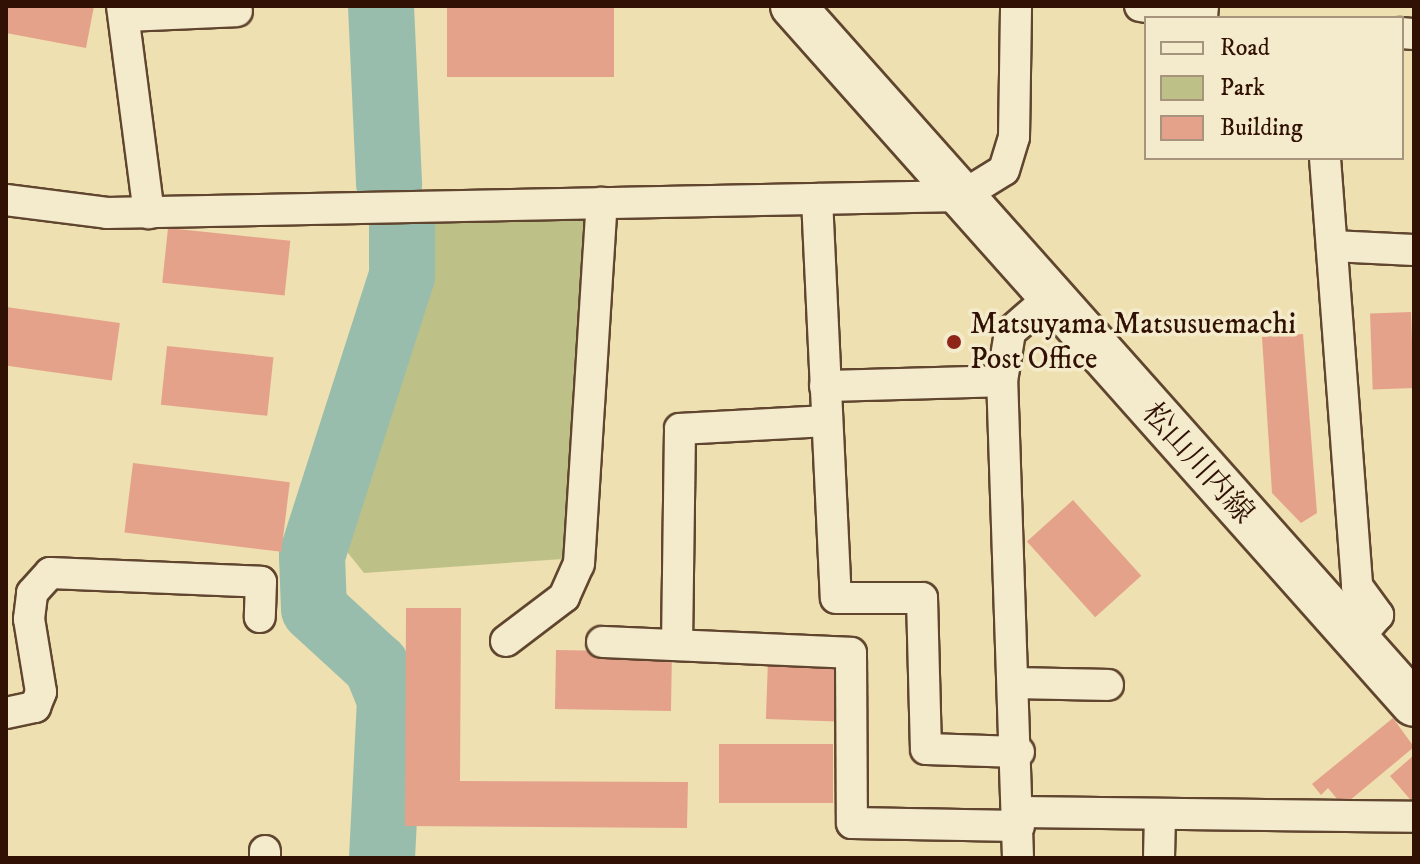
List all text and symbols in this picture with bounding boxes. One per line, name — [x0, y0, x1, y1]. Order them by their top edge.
legend — [1144, 16, 1404, 160]
text: Road — [1220, 33, 1270, 63]
text: Park — [1220, 73, 1265, 103]
text: Building — [1220, 113, 1303, 143]
place label: Matsuyama Matsusuemachi Post Office — [970, 307, 1296, 378]
marker: Matsuyama Matsusuemachi Post Office — [945, 333, 963, 351]
street label: 松山川内線 — [1133, 396, 1261, 532]

